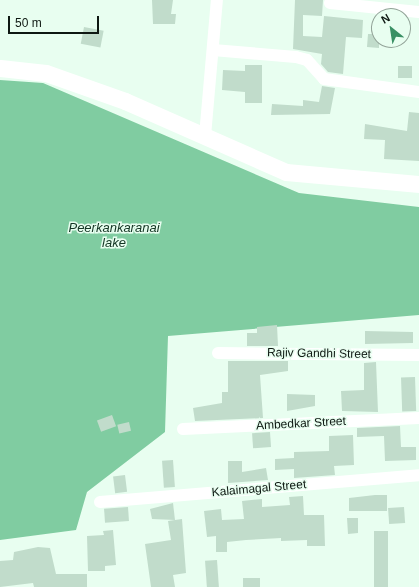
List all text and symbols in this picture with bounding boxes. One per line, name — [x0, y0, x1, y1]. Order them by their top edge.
scale bar — [10, 8, 101, 34]
north arrow — [371, 8, 411, 48]
text: N — [379, 11, 392, 26]
text: 50 m — [15, 16, 42, 30]
water label: Peerkankaranai lake — [68, 221, 160, 252]
street label: Rajiv Gandhi Street — [267, 346, 371, 362]
street label: Ambedkar Street — [256, 414, 346, 434]
street label: Kalaimagal Street — [211, 478, 307, 500]

